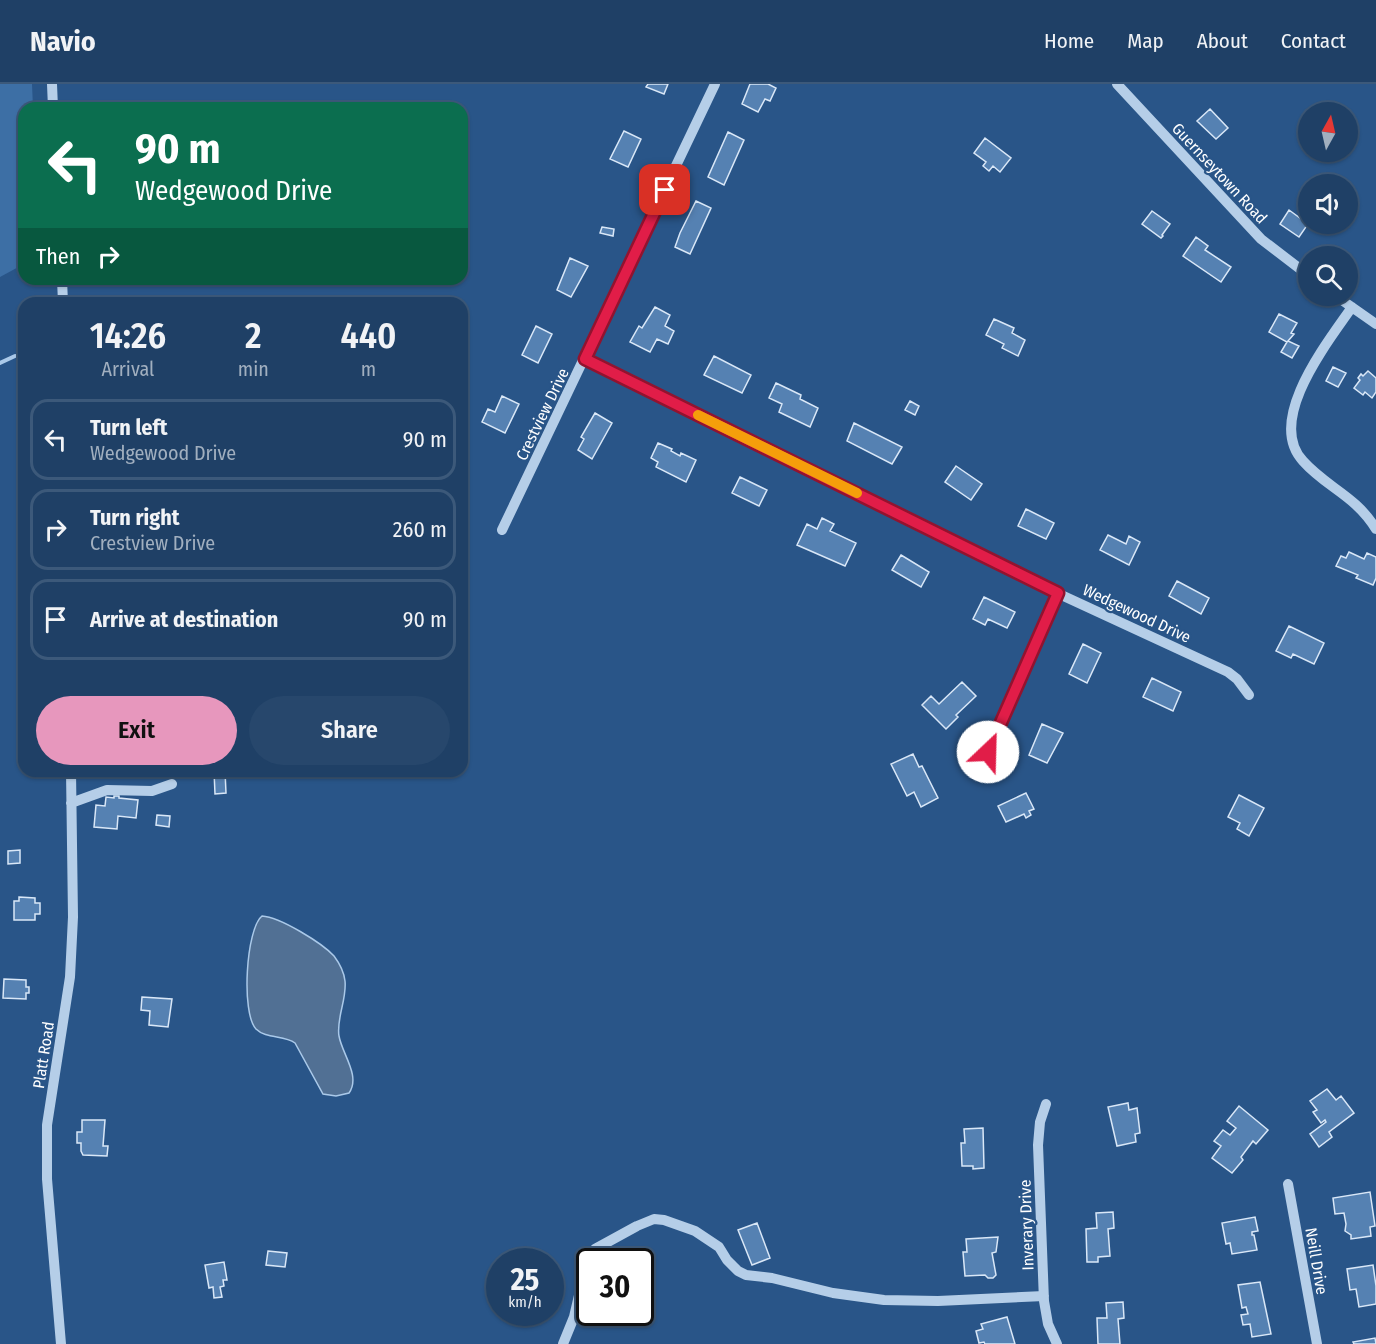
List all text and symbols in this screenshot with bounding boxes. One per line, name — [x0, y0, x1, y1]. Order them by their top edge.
text: Navio — [30, 25, 96, 58]
text: Home — [1044, 28, 1094, 54]
text: Map — [1127, 28, 1164, 54]
text: About — [1197, 28, 1248, 54]
text: Contact — [1281, 28, 1346, 54]
north arrow — [1298, 102, 1358, 162]
map controls — [1298, 102, 1358, 306]
street label: Guernseytown Road — [1168, 119, 1271, 228]
text: 90 m — [135, 124, 220, 174]
icon: left — [36, 126, 114, 204]
pin — [639, 164, 690, 215]
icon: arrive — [648, 173, 681, 206]
button: sound — [1298, 174, 1358, 234]
text: Wedgewood Drive — [135, 175, 332, 207]
icon: right — [92, 240, 125, 273]
text: Then — [36, 243, 80, 270]
button: search — [1298, 246, 1358, 306]
text: 14:26 — [90, 314, 166, 358]
text: 2 — [245, 314, 262, 358]
text: 440 — [340, 314, 396, 358]
text: Arrival — [101, 357, 154, 381]
text: min — [238, 357, 269, 381]
text: m — [361, 357, 376, 381]
street label: Crestview Drive — [512, 365, 573, 463]
text: Turn left — [90, 414, 168, 441]
icon: left — [39, 423, 72, 456]
text: 90 m — [403, 426, 447, 453]
text: Wedgewood Drive — [90, 441, 236, 465]
text: Turn right — [90, 504, 179, 531]
icon: right — [39, 513, 72, 546]
text: 260 m — [393, 516, 447, 543]
text: Crestview Drive — [90, 531, 215, 555]
street label: Wedgewood Drive — [1080, 580, 1194, 647]
icon: arrive — [39, 603, 72, 636]
text: Arrive at destination — [90, 606, 278, 633]
text: 90 m — [403, 606, 447, 633]
button: Exit — [36, 696, 237, 765]
button: Share — [249, 696, 450, 765]
position arrow — [956, 720, 1020, 784]
street label: Platt Road — [29, 1020, 58, 1090]
street label: Inverary Drive — [1015, 1179, 1038, 1271]
street label: Neill Drive — [1301, 1226, 1332, 1296]
speed limit sign: 30 — [576, 1248, 654, 1326]
text: 25 — [511, 1262, 539, 1298]
text: km/h — [508, 1293, 542, 1311]

